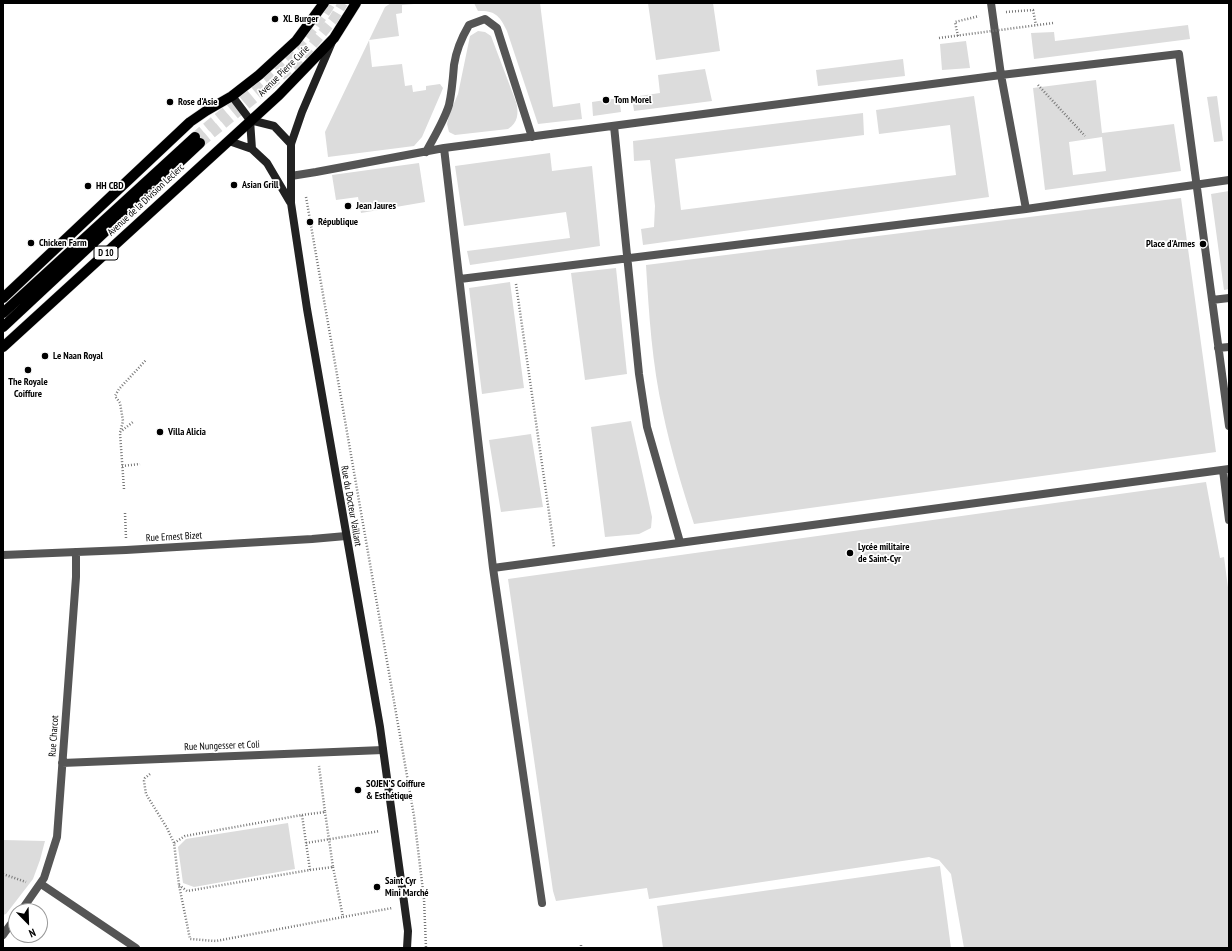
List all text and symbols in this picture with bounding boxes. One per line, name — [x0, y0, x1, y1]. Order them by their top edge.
place label: XL Burger — [283, 13, 318, 25]
marker: XL Burger — [270, 14, 280, 24]
street label: Avenue Pierre Curie — [256, 43, 312, 99]
place label: Tom Morel — [614, 94, 652, 106]
marker: Tom Morel — [601, 95, 611, 105]
place label: Rose d'Asie — [178, 96, 217, 108]
marker: Rose d'Asie — [165, 97, 175, 107]
street label: Avenue de la Division Leclerc — [105, 161, 187, 239]
place label: Asian Grill — [242, 179, 278, 191]
place label: HH CBD — [96, 180, 124, 192]
marker: Asian Grill — [229, 180, 239, 190]
marker: HH CBD — [83, 181, 93, 191]
place label: Jean Jaures — [356, 200, 396, 212]
marker: Jean Jaures — [343, 201, 353, 211]
place label: République — [318, 216, 358, 228]
marker: République — [305, 217, 315, 227]
place label: Chicken Farm — [39, 237, 87, 249]
marker: Chicken Farm — [26, 238, 36, 248]
place label: Place d'Armes — [1146, 238, 1195, 250]
marker: Place d'Armes — [1198, 239, 1208, 249]
road number: D 10 — [94, 246, 118, 260]
place label: Le Naan Royal — [53, 350, 103, 362]
marker: Le Naan Royal — [40, 351, 50, 361]
marker: The Royale Coiffure — [23, 365, 33, 375]
place label: The Royale Coiffure — [8, 376, 48, 400]
place label: Villa Alicia — [168, 426, 206, 438]
marker: Villa Alicia — [155, 427, 165, 437]
street label: Rue du Docteur Vaillant — [338, 465, 364, 547]
street label: Rue Ernest Bizet — [146, 530, 202, 544]
place label: Lycée militaire de Saint-Cyr — [858, 541, 910, 564]
marker: Lycée militaire de Saint-Cyr — [845, 548, 855, 558]
street label: Rue Charcot — [47, 715, 61, 757]
street label: Rue Nungesser et Coli — [184, 739, 260, 753]
place label: SOJEN'S Coiffure & Esthétique — [366, 778, 425, 802]
marker: SOJEN'S Coiffure & Esthétique — [353, 785, 363, 795]
place label: Saint Cyr Mini Marché — [385, 875, 429, 898]
marker: Saint Cyr Mini Marché — [372, 882, 382, 892]
north arrow — [8, 903, 48, 943]
text: N — [27, 926, 38, 941]

